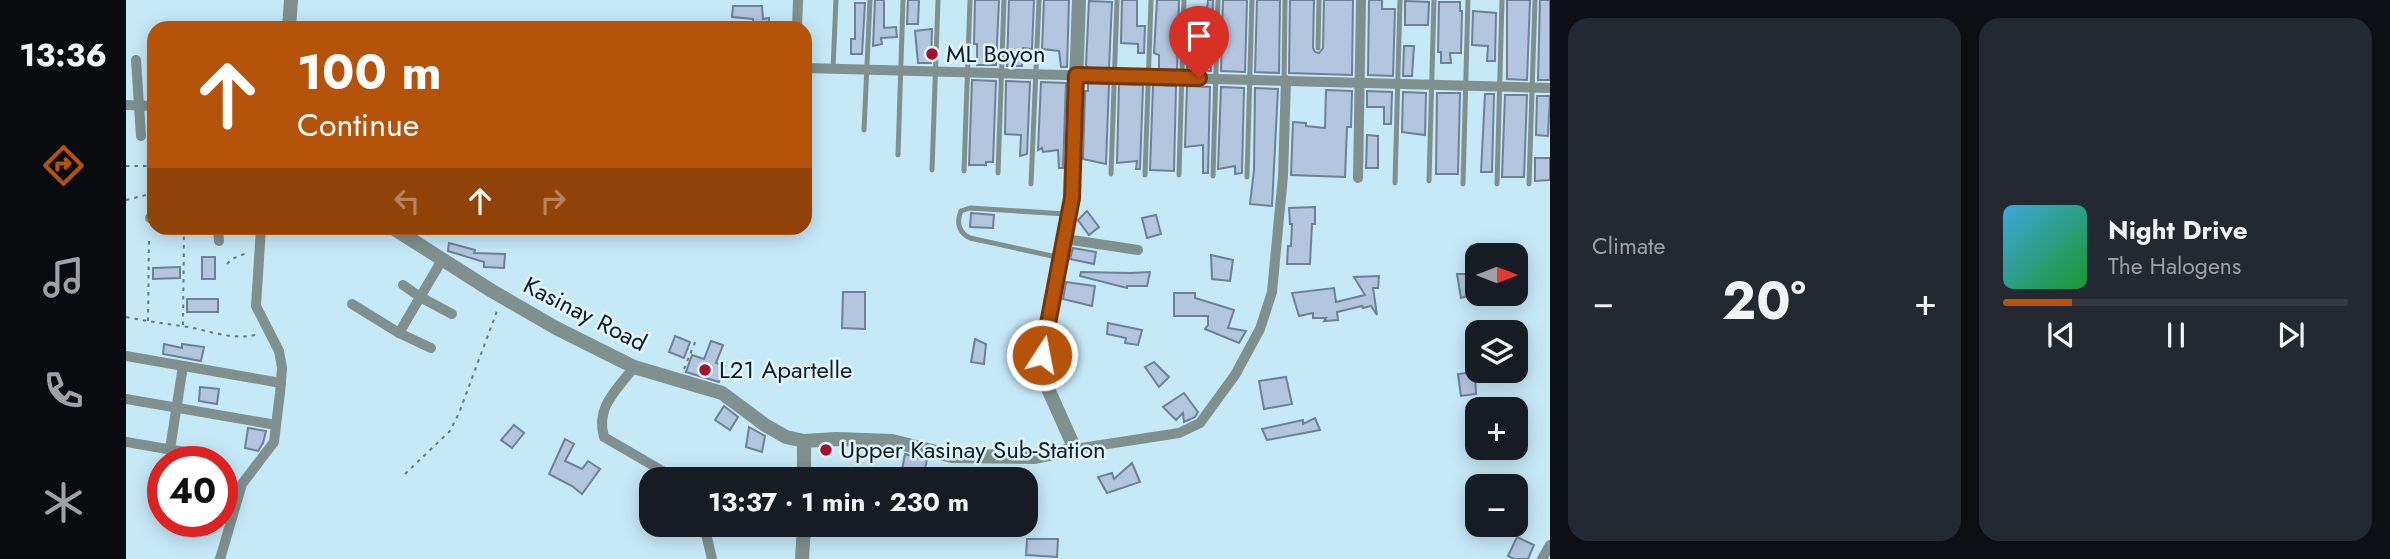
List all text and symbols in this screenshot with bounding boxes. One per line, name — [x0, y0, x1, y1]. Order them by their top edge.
pin — [1169, 6, 1229, 78]
icon: arrive — [1180, 17, 1218, 55]
text: 13:36 — [19, 32, 107, 78]
place label: ML Boyon — [946, 36, 1045, 71]
text: 100 m — [297, 37, 442, 107]
marker: ML Boyon — [924, 46, 940, 62]
icon: ahead — [182, 49, 273, 140]
text: Continue — [297, 102, 419, 148]
icon: directions — [39, 141, 88, 190]
icon: left — [388, 182, 426, 220]
icon: ahead — [461, 182, 499, 220]
icon: right — [534, 182, 572, 220]
text: Night Drive — [2108, 211, 2248, 249]
text: Climate — [1592, 229, 1665, 263]
north arrow — [1465, 243, 1528, 306]
map controls — [1465, 243, 1528, 537]
text: The Halogens — [2108, 249, 2241, 283]
icon: music — [39, 253, 88, 302]
text: 20° — [1722, 263, 1806, 339]
street label: Kasinay Road — [517, 267, 653, 360]
text: − — [1592, 274, 1614, 329]
text: + — [1914, 274, 1937, 329]
icon: previous — [2042, 316, 2080, 354]
icon: pause — [2157, 316, 2195, 354]
icon: next — [2272, 316, 2310, 354]
position arrow — [1005, 318, 1079, 392]
button: layers — [1465, 320, 1528, 383]
place label: L21 Apartelle — [719, 352, 852, 387]
marker: L21 Apartelle — [697, 362, 713, 378]
icon: phone — [39, 366, 88, 415]
button: + — [1465, 397, 1528, 460]
place label: Upper Kasinay Sub-Station — [840, 432, 1106, 467]
marker: Upper Kasinay Sub-Station — [818, 442, 834, 458]
speed limit sign: 40 — [147, 446, 238, 537]
button: − — [1465, 474, 1528, 537]
icon: climate — [39, 478, 88, 527]
text: 13:37 · 1 min · 230 m — [708, 483, 969, 521]

